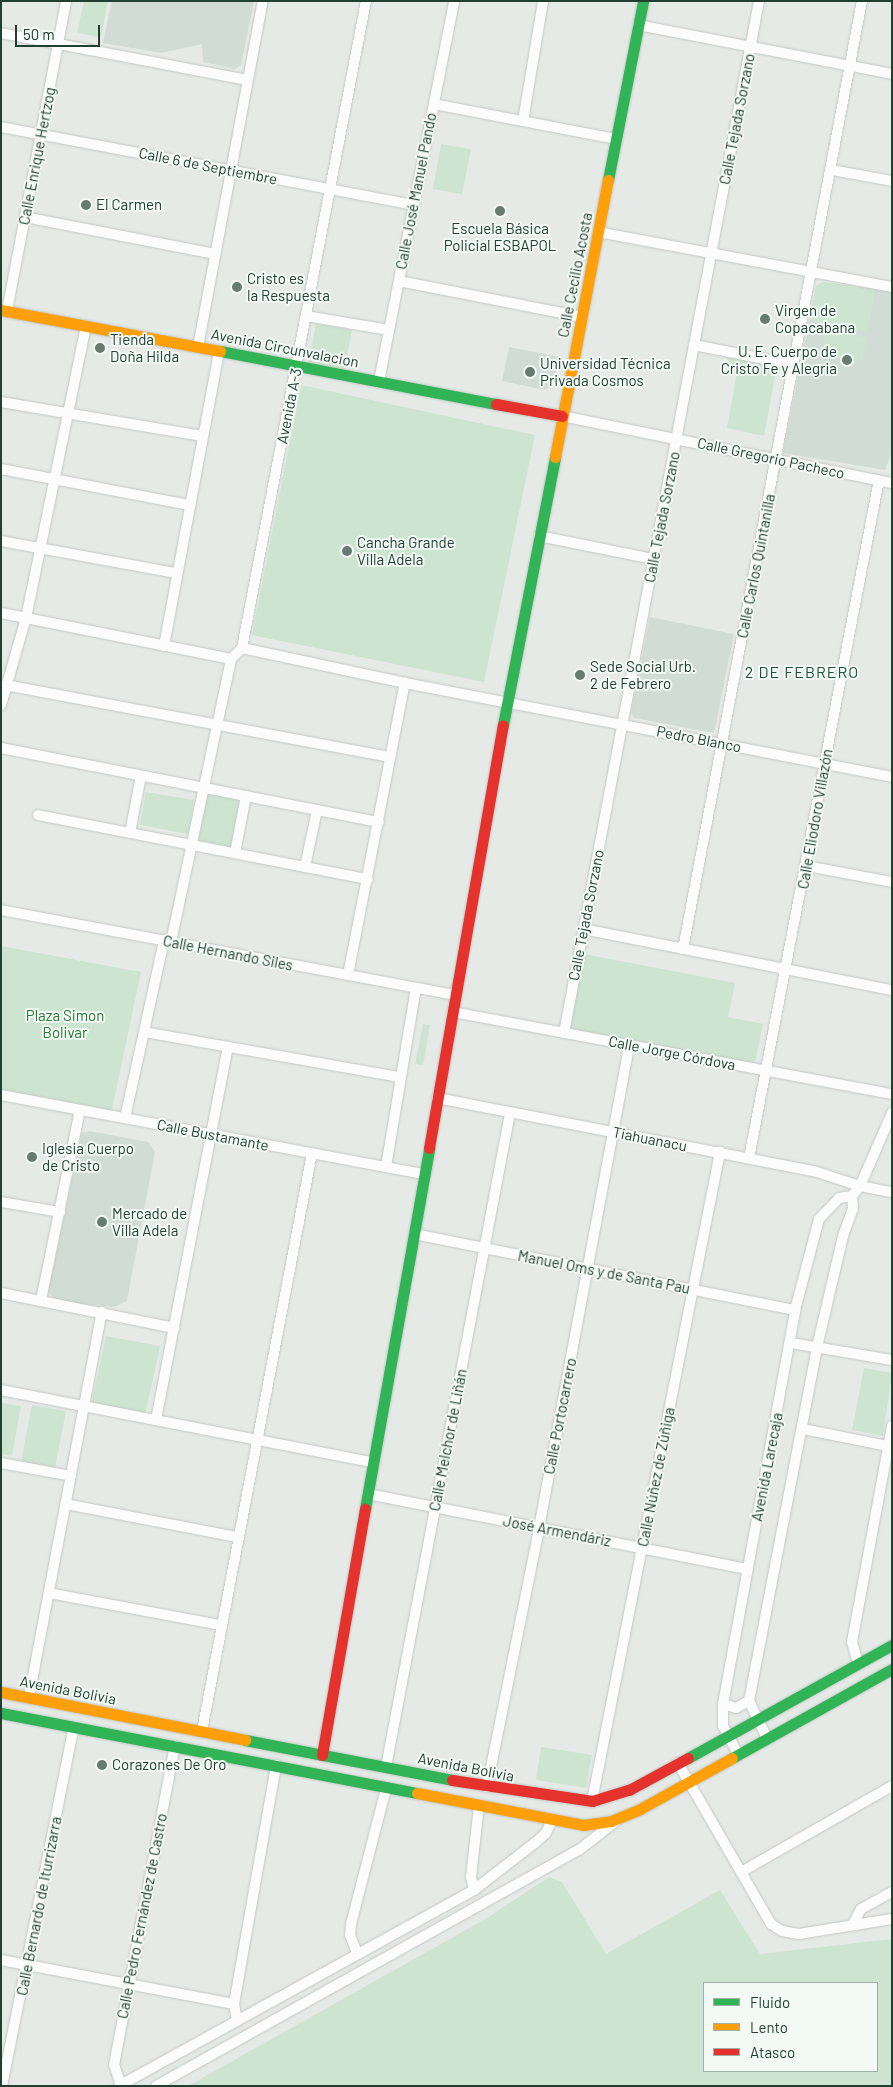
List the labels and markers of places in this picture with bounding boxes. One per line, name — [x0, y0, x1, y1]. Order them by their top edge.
place label: El Carmen — [96, 196, 162, 214]
marker: El Carmen — [80, 199, 92, 211]
marker: Escuela Básica Policial ESBAPOL — [494, 205, 506, 217]
place label: Escuela Básica Policial ESBAPOL — [444, 219, 556, 254]
place label: Cristo es la Respuesta — [247, 269, 330, 304]
marker: Cristo es la Respuesta — [231, 281, 243, 293]
place label: Virgen de Copacabana — [775, 301, 855, 336]
marker: Virgen de Copacabana — [759, 313, 771, 325]
place label: Tienda Doña Hilda — [110, 330, 179, 365]
marker: Tienda Doña Hilda — [94, 342, 106, 354]
place label: U. E. Cuerpo de Cristo Fe y Alegria — [721, 342, 837, 377]
place label: Universidad Técnica Privada Cosmos — [540, 354, 671, 389]
marker: U. E. Cuerpo de Cristo Fe y Alegria — [841, 354, 853, 366]
marker: Universidad Técnica Privada Cosmos — [524, 366, 536, 378]
place label: Cancha Grande Villa Adela — [357, 533, 455, 568]
marker: Cancha Grande Villa Adela — [341, 545, 353, 557]
place label: Sede Social Urb. 2 de Febrero — [590, 657, 696, 692]
marker: Sede Social Urb. 2 de Febrero — [574, 669, 586, 681]
place label: Iglesia Cuerpo de Cristo — [42, 1139, 134, 1174]
marker: Iglesia Cuerpo de Cristo — [26, 1151, 38, 1163]
place label: Mercado de Villa Adela — [112, 1204, 187, 1239]
marker: Mercado de Villa Adela — [96, 1216, 108, 1228]
place label: Corazones De Oro — [112, 1756, 226, 1774]
marker: Corazones De Oro — [96, 1759, 108, 1771]

